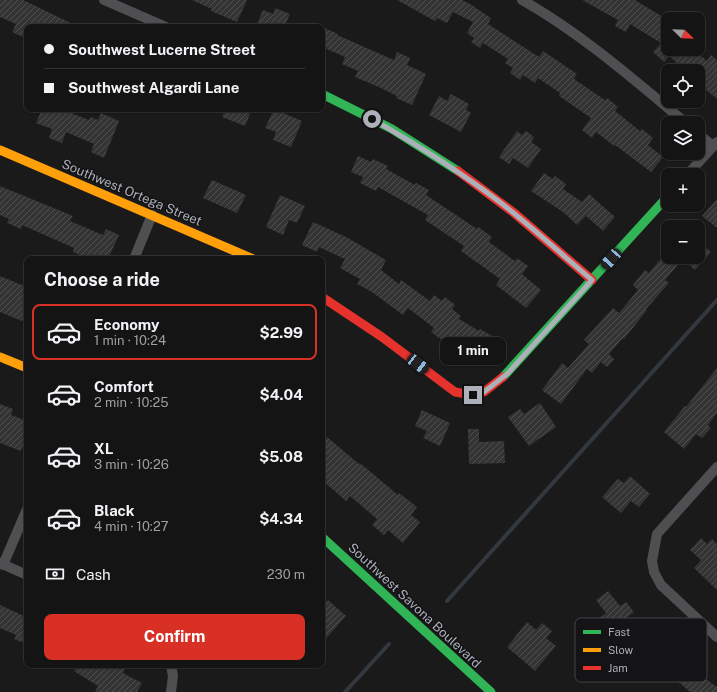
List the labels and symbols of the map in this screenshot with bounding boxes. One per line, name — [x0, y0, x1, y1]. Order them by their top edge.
north arrow — [661, 12, 705, 56]
route start — [363, 110, 381, 128]
street label: Southwest Ortega Street — [60, 156, 204, 229]
car — [599, 246, 623, 272]
callout: 1 min — [440, 337, 506, 365]
car — [405, 352, 431, 376]
route end — [464, 386, 482, 404]
street label: Southwest Savona Boulevard — [345, 540, 484, 671]
legend — [575, 618, 707, 682]
text: Fast — [608, 626, 630, 638]
text: Slow — [608, 644, 634, 656]
text: Jam — [608, 662, 628, 674]

